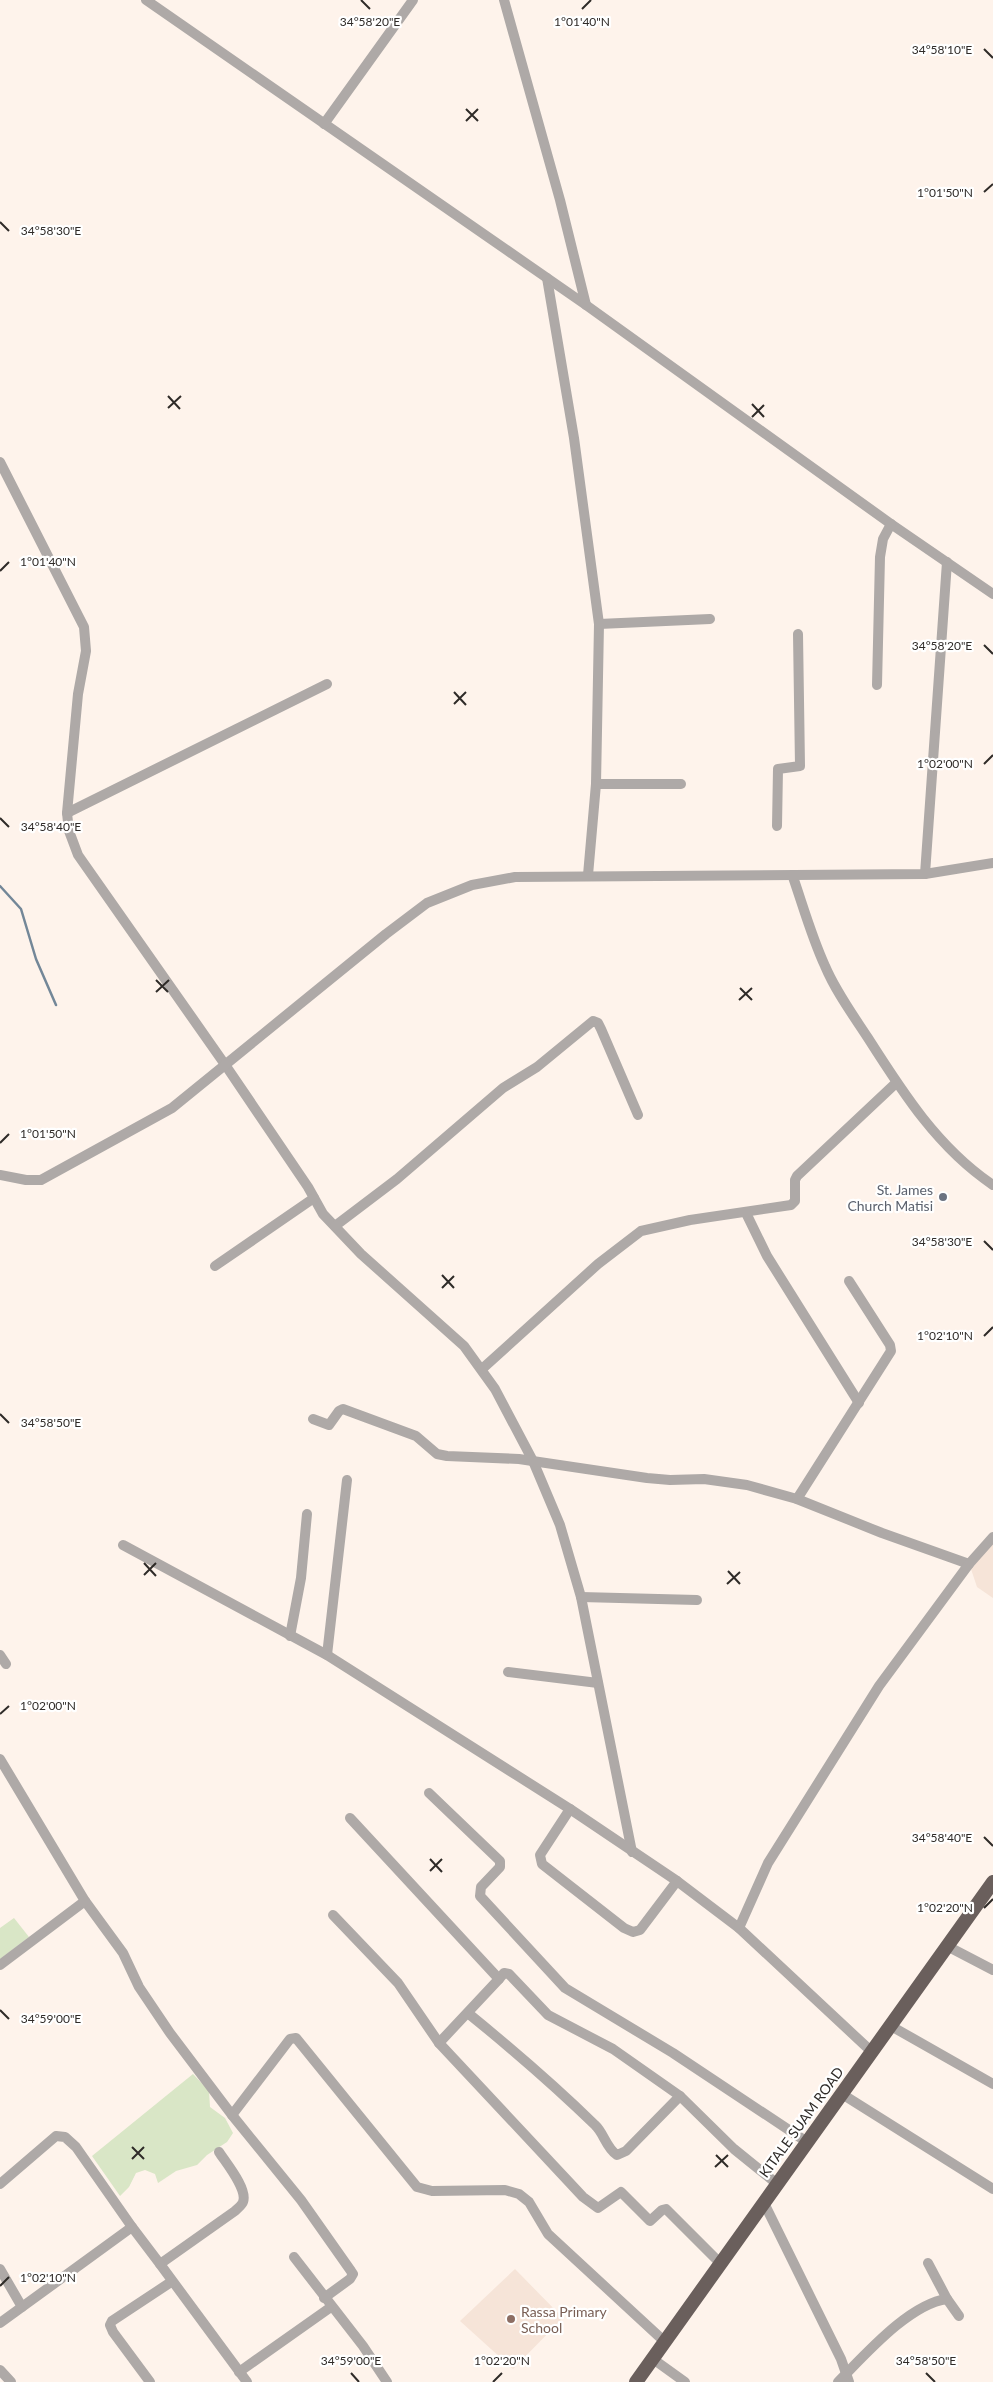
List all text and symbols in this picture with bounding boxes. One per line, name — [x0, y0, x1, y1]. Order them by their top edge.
text: 34°58'20"E — [340, 14, 400, 29]
text: 1°01'40"N — [554, 14, 610, 29]
text: 34°58'10"E — [912, 42, 972, 57]
text: 1°01'50"N — [917, 185, 973, 200]
text: 34°58'30"E — [21, 223, 81, 238]
text: 1°01'40"N — [20, 554, 76, 569]
text: 34°58'20"E — [912, 638, 972, 653]
text: 1°02'00"N — [917, 756, 973, 771]
text: 34°58'40"E — [21, 819, 81, 834]
text: 1°01'50"N — [20, 1126, 76, 1141]
place label: St. James Church Matisi — [847, 1181, 933, 1214]
marker: St. James Church Matisi — [937, 1191, 949, 1203]
text: 34°58'30"E — [912, 1234, 972, 1249]
text: 1°02'10"N — [917, 1328, 973, 1343]
text: 34°58'50"E — [21, 1415, 81, 1430]
text: 1°02'00"N — [20, 1698, 76, 1713]
text: 34°58'40"E — [912, 1830, 972, 1845]
text: 1°02'20"N — [917, 1900, 973, 1915]
text: 34°59'00"E — [21, 2011, 81, 2026]
street label: KITALE SUAM ROAD — [755, 2063, 847, 2181]
text: 1°02'10"N — [20, 2270, 76, 2285]
place label: Rassa Primary School — [521, 2303, 608, 2336]
marker: Rassa Primary School — [505, 2313, 517, 2325]
text: 34°59'00"E — [321, 2353, 381, 2368]
text: 1°02'20"N — [474, 2353, 530, 2368]
text: 34°58'50"E — [896, 2353, 956, 2368]

